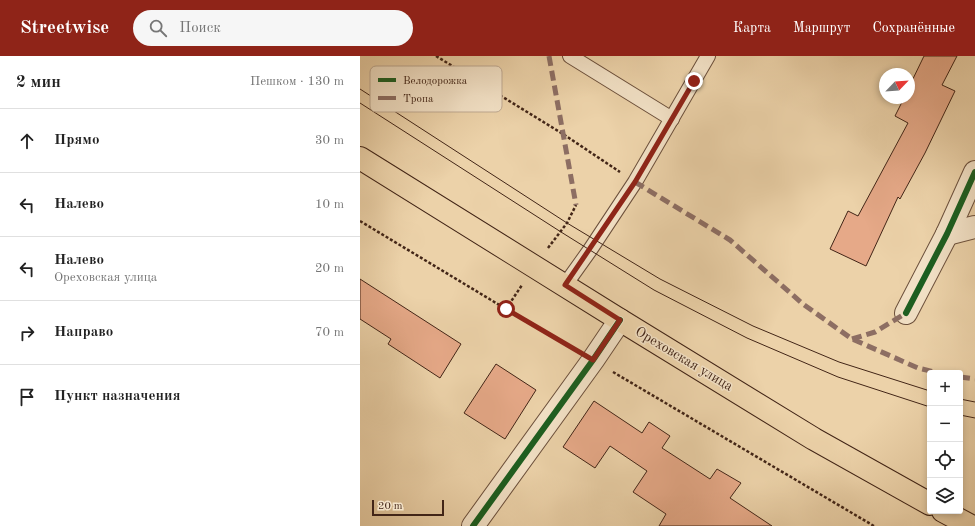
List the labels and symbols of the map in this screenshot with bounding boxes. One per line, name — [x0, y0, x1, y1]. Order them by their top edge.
legend — [370, 66, 502, 112]
north arrow — [879, 68, 915, 104]
route end — [685, 72, 703, 90]
text: Велодорожка — [403, 76, 468, 87]
text: Тропа — [403, 94, 434, 105]
route start — [497, 300, 515, 318]
street label: Ореховская улица — [633, 324, 735, 394]
scale bar — [372, 498, 444, 517]

